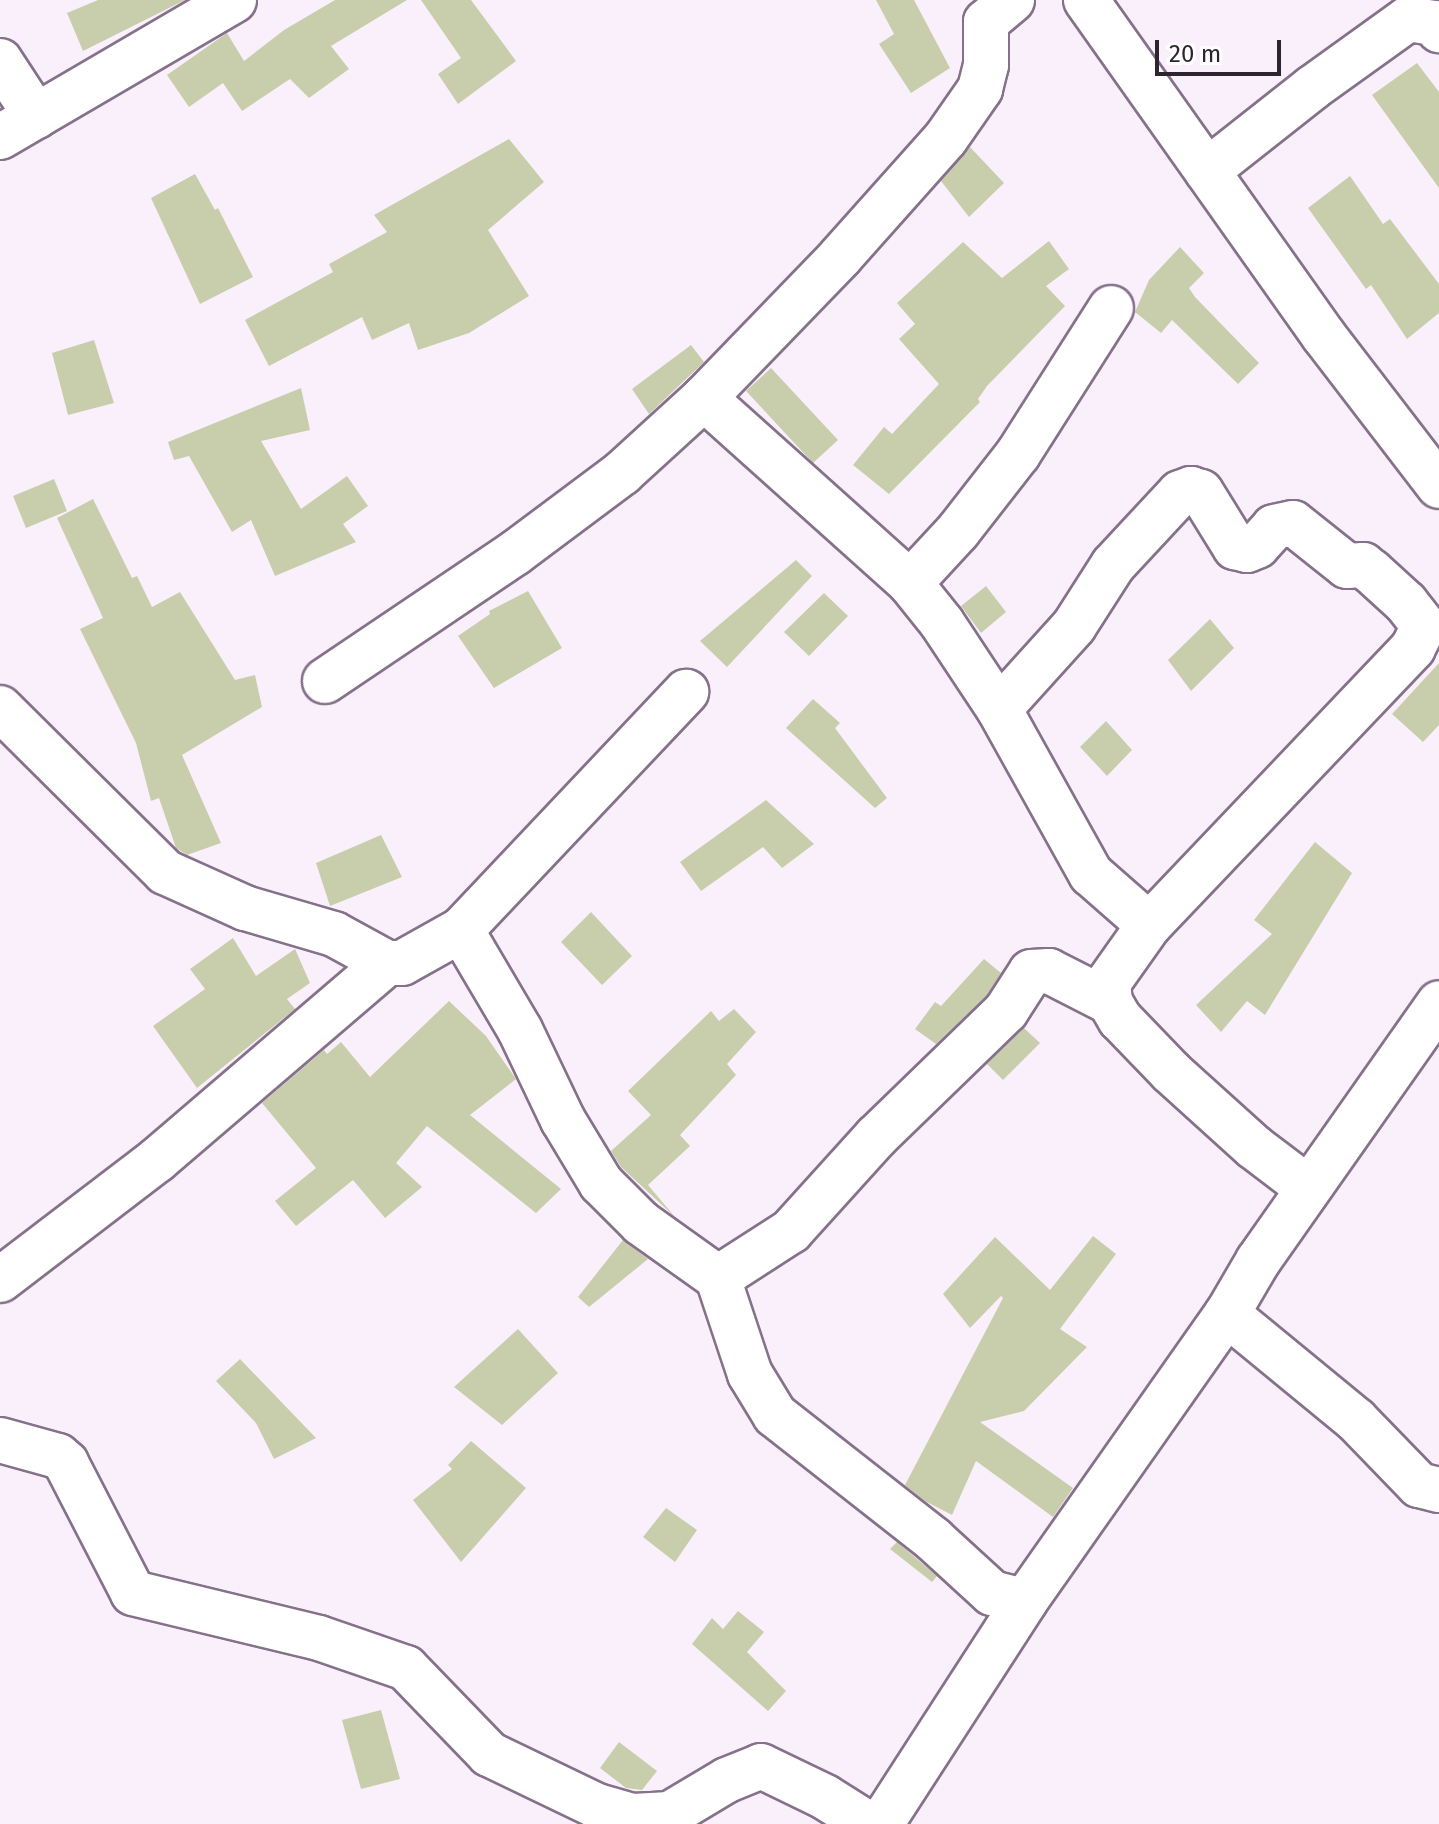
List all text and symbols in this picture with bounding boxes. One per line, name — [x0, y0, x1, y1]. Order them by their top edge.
scale bar — [1159, 24, 1285, 74]
text: 20 m — [1169, 40, 1221, 68]

